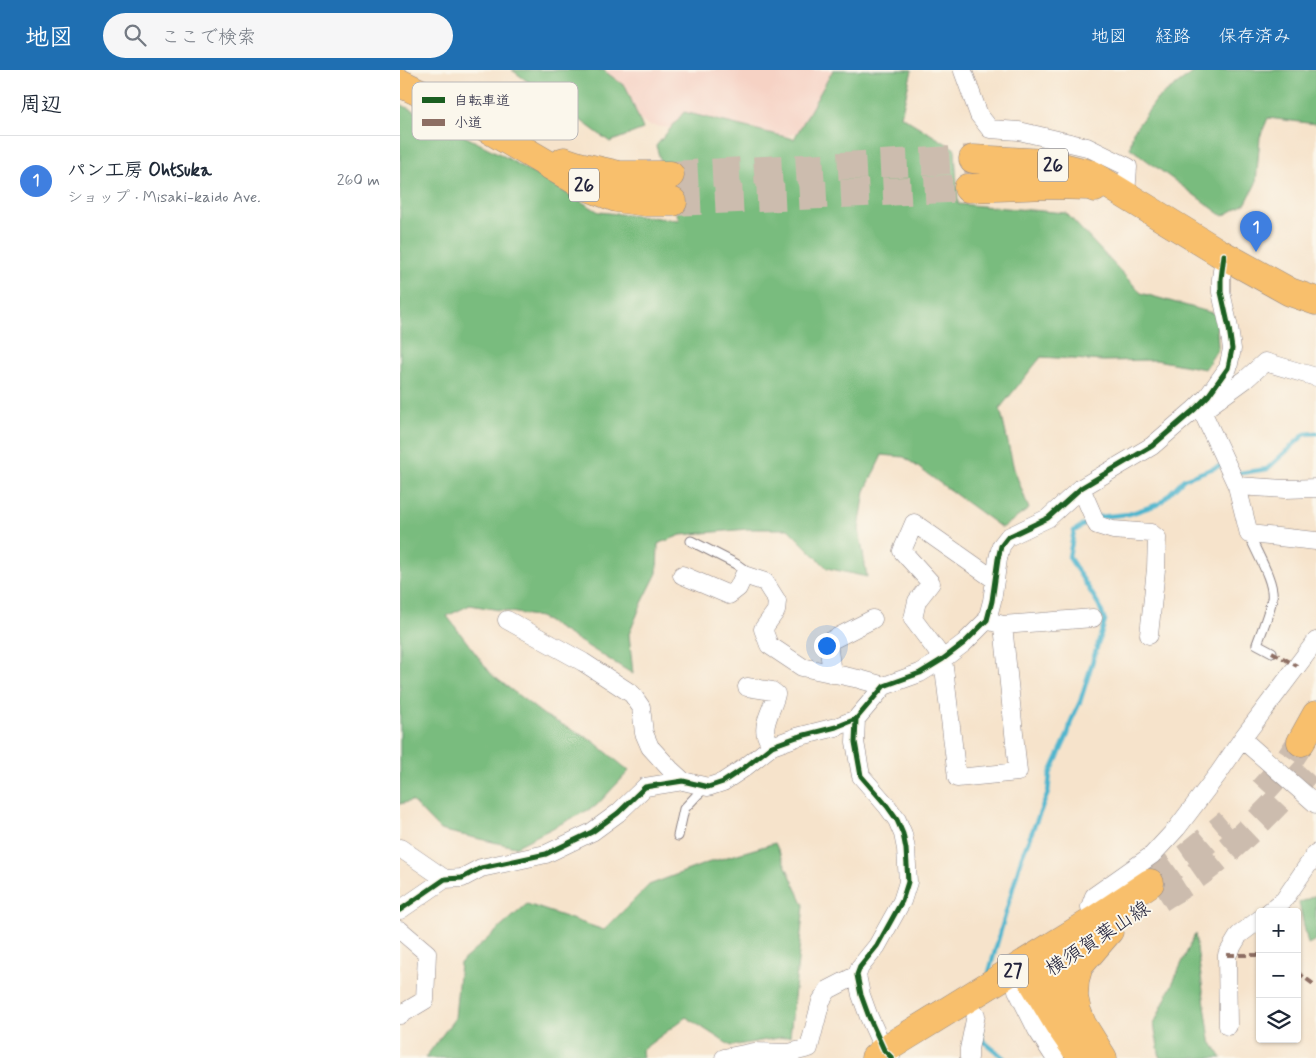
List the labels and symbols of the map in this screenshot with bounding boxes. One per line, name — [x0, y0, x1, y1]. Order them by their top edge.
legend — [412, 82, 578, 140]
text: 自転車道 — [454, 92, 510, 110]
text: 小道 — [454, 114, 482, 132]
road number: 26 — [1038, 148, 1068, 182]
road number: 26 — [569, 168, 599, 202]
pin: 1 — [1240, 211, 1272, 252]
your location — [814, 633, 840, 659]
street label: 横須賀葉山線 — [1040, 895, 1156, 983]
road number: 27 — [998, 954, 1028, 988]

